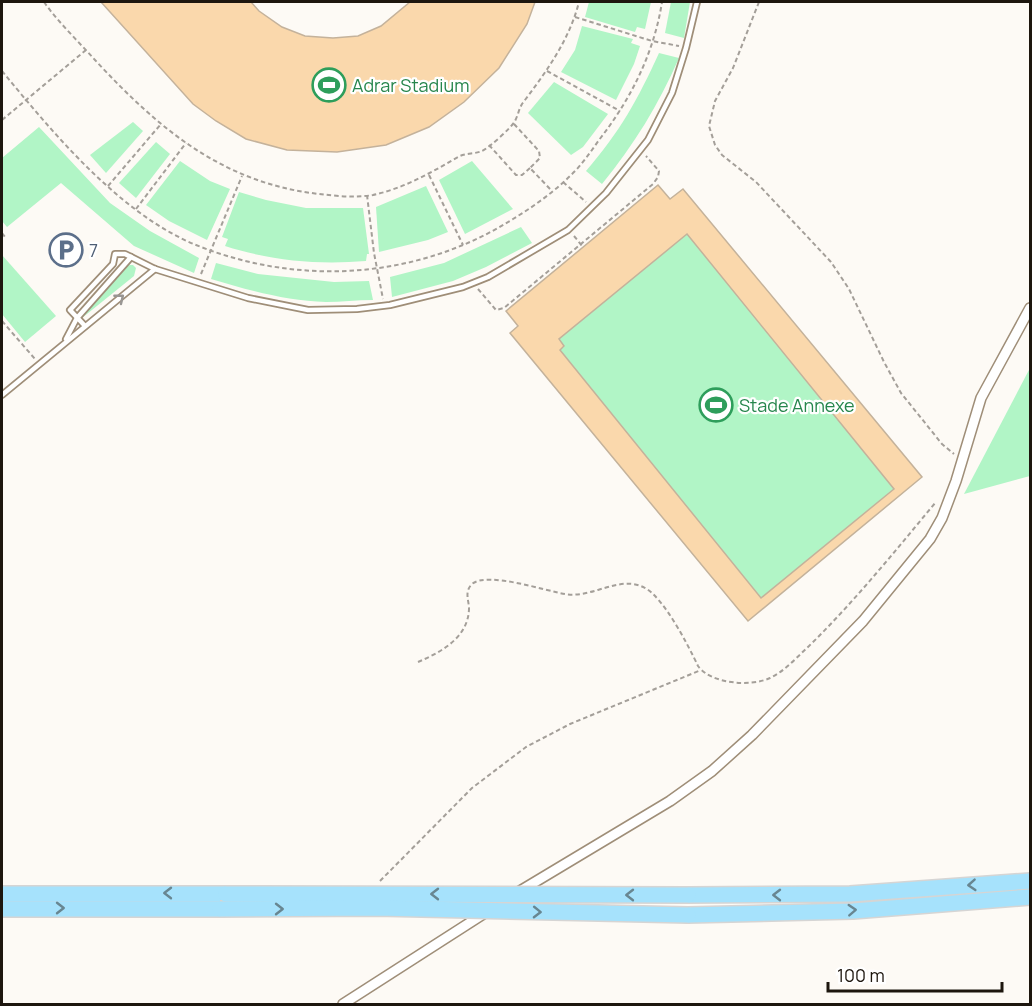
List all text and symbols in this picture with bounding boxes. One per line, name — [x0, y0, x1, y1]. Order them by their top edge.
sports icon: Adrar Stadium — [311, 67, 347, 103]
place label: Adrar Stadium — [352, 73, 469, 97]
parking icon: 7 — [48, 232, 84, 268]
place label: 7 — [89, 238, 98, 262]
one-way arrow — [113, 294, 124, 305]
sports icon: Stade Annexe — [698, 387, 734, 423]
place label: Stade Annexe — [739, 393, 855, 417]
one-way arrow — [968, 879, 977, 892]
one-way arrow — [163, 887, 172, 899]
one-way arrow — [430, 888, 439, 900]
one-way arrow — [625, 889, 634, 901]
one-way arrow — [773, 889, 782, 901]
one-way arrow — [55, 902, 64, 914]
one-way arrow — [274, 903, 283, 915]
one-way arrow — [847, 904, 856, 917]
one-way arrow — [532, 905, 541, 918]
scale bar — [828, 955, 1002, 993]
text: 100 m — [837, 963, 885, 987]

